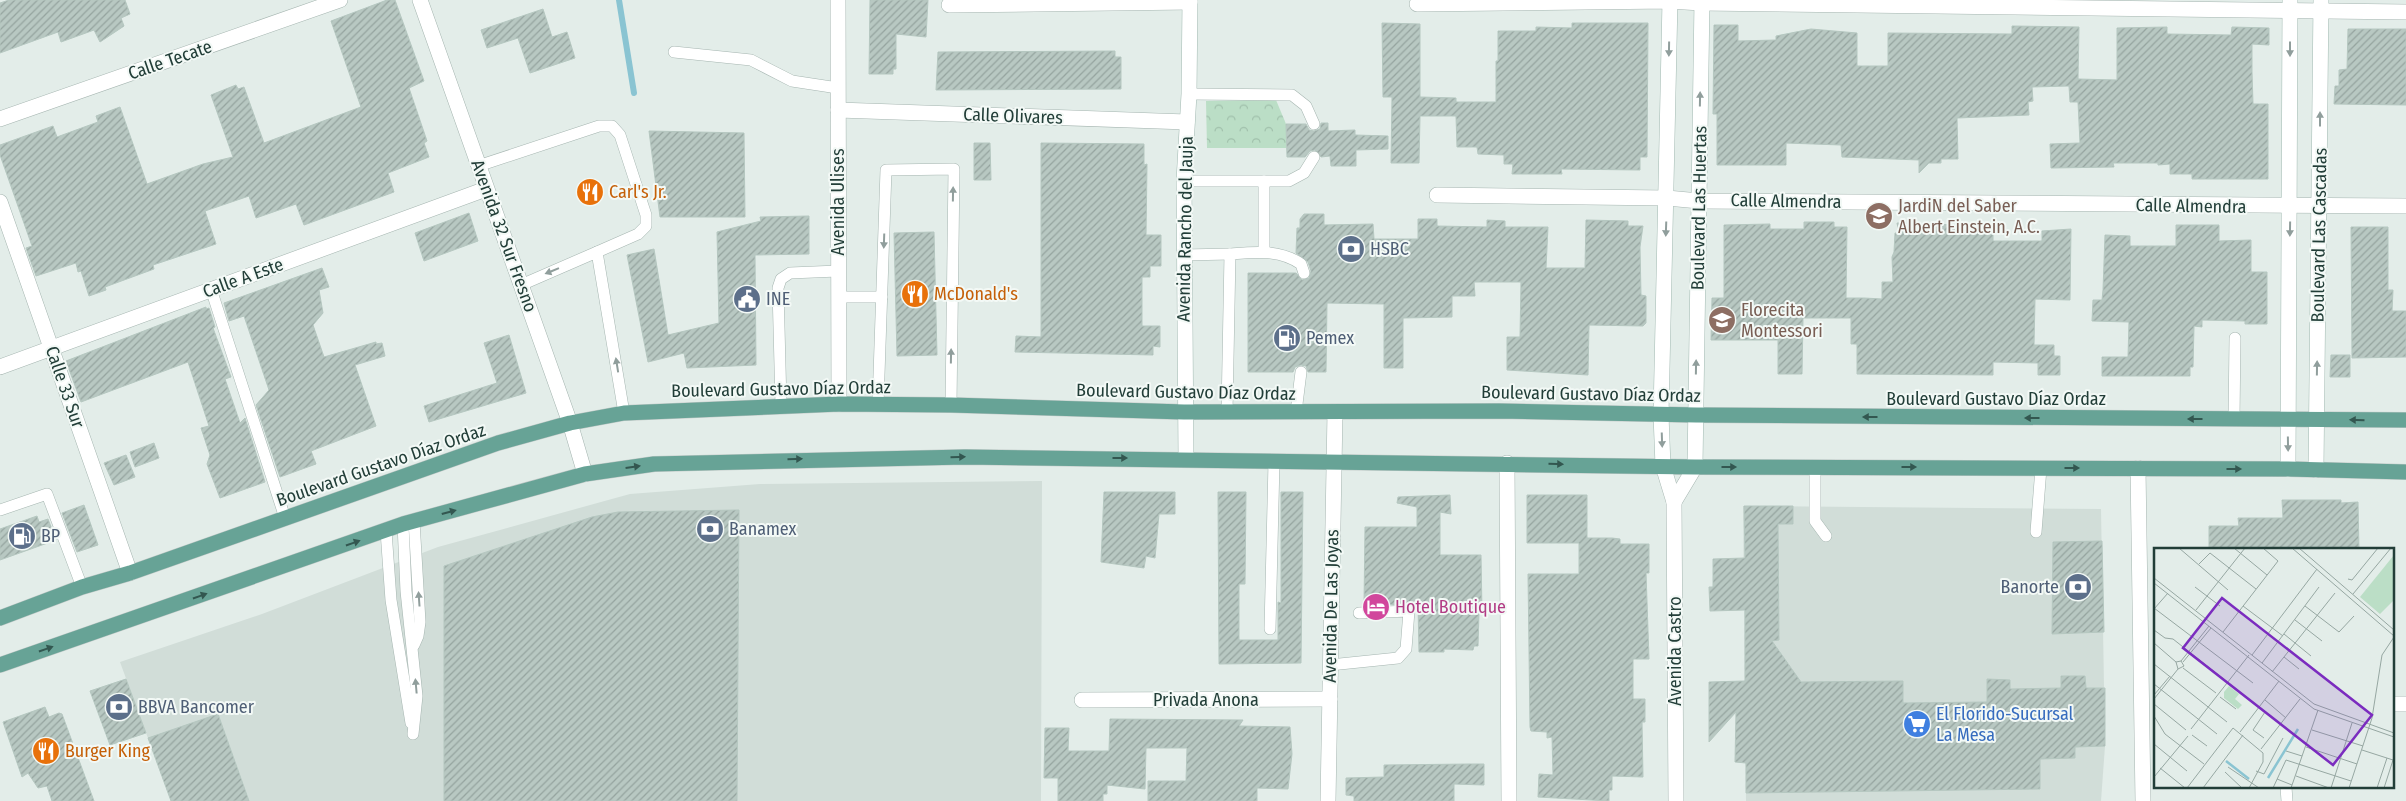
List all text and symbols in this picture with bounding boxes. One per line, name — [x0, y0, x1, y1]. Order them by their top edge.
street label: Calle Tecate — [125, 35, 215, 85]
one-way arrow — [1665, 41, 1673, 57]
one-way arrow — [2286, 41, 2294, 57]
one-way arrow — [1697, 91, 1705, 107]
street label: Calle Olivares — [963, 103, 1063, 129]
one-way arrow — [2316, 110, 2324, 126]
street label: Boulevard Las Huertas — [1687, 125, 1711, 290]
street label: Avenida Rancho del Jauja — [1172, 136, 1198, 322]
street label: Boulevard Las Cascadas — [2306, 147, 2332, 322]
street label: Avenida Ulises — [827, 148, 849, 256]
street label: Avenida 32 Sur Fresno — [466, 157, 542, 315]
restaurant icon: Carl's Jr. — [575, 177, 605, 207]
place label: Carl's Jr. — [609, 181, 667, 203]
one-way arrow — [949, 185, 957, 201]
street label: Calle Almendra — [1730, 189, 1842, 213]
street label: Calle Almendra — [2135, 194, 2247, 218]
place label: JardiN del Saber Albert Einstein, A.C. — [1898, 195, 2040, 238]
school or university icon: JardiN del Saber Albert Einstein, A.C. — [1864, 201, 1894, 231]
one-way arrow — [1662, 221, 1670, 237]
one-way arrow — [2286, 221, 2294, 237]
one-way arrow — [879, 233, 887, 249]
bank icon: HSBC — [1336, 234, 1366, 264]
place label: HSBC — [1370, 238, 1409, 260]
street label: Calle A Este — [200, 253, 287, 303]
one-way arrow — [545, 268, 560, 276]
restaurant icon: McDonald's — [900, 279, 930, 309]
place label: McDonald's — [934, 283, 1018, 305]
public building icon: INE — [732, 284, 762, 314]
place label: INE — [766, 288, 790, 310]
place label: Florecita Montessori — [1741, 299, 1823, 342]
school or university icon: Florecita Montessori — [1707, 305, 1737, 335]
fuel station icon: Pemex — [1272, 323, 1302, 353]
place label: Pemex — [1306, 327, 1354, 349]
street label: Calle 33 Sur — [41, 343, 90, 432]
one-way arrow — [947, 348, 955, 364]
one-way arrow — [612, 356, 620, 372]
one-way arrow — [1693, 358, 1701, 374]
one-way arrow — [2313, 360, 2321, 376]
street label: Boulevard Gustavo Díaz Ordaz — [671, 376, 891, 402]
street label: Boulevard Gustavo Díaz Ordaz — [1076, 379, 1296, 405]
street label: Boulevard Gustavo Díaz Ordaz — [1481, 381, 1701, 407]
street label: Boulevard Gustavo Díaz Ordaz — [1886, 388, 2106, 410]
one-way arrow — [1862, 413, 1878, 421]
one-way arrow — [2024, 414, 2040, 422]
one-way arrow — [2187, 415, 2203, 423]
one-way arrow — [2349, 415, 2365, 423]
street label: Boulevard Gustavo Díaz Ordaz — [274, 419, 488, 511]
one-way arrow — [1659, 433, 1667, 449]
one-way arrow — [2284, 436, 2292, 452]
one-way arrow — [950, 453, 966, 461]
one-way arrow — [1113, 454, 1129, 462]
one-way arrow — [788, 455, 804, 463]
one-way arrow — [1548, 460, 1564, 468]
one-way arrow — [626, 463, 642, 471]
one-way arrow — [1722, 463, 1738, 471]
one-way arrow — [1902, 463, 1918, 471]
one-way arrow — [2064, 464, 2080, 472]
one-way arrow — [2227, 465, 2243, 473]
one-way arrow — [442, 507, 457, 515]
bank icon: Banamex — [695, 514, 725, 544]
place label: Banamex — [729, 518, 797, 540]
fuel station icon: BP — [7, 521, 37, 551]
place label: BP — [41, 525, 60, 547]
street label: Avenida De Las Joyas — [1319, 529, 1343, 683]
one-way arrow — [346, 538, 361, 546]
inset map — [2154, 548, 2394, 788]
bank icon: Banorte — [2063, 572, 2093, 602]
place label: Banorte — [2001, 576, 2059, 598]
one-way arrow — [414, 591, 422, 607]
one-way arrow — [192, 592, 207, 599]
hotel icon: Hotel Boutique — [1361, 592, 1391, 622]
place label: Hotel Boutique — [1395, 596, 1506, 618]
street label: Avenida Castro — [1664, 596, 1686, 706]
one-way arrow — [39, 645, 54, 653]
one-way arrow — [412, 678, 420, 694]
street label: Privada Anona — [1153, 689, 1259, 711]
bank icon: BBVA Bancomer — [104, 692, 134, 722]
place label: BBVA Bancomer — [138, 696, 255, 718]
place label: El Florido-Sucursal La Mesa — [1936, 703, 2074, 746]
supermarket icon: El Florido-Sucursal La Mesa — [1902, 709, 1932, 739]
restaurant icon: Burger King — [31, 736, 61, 766]
place label: Burger King — [65, 740, 150, 762]

